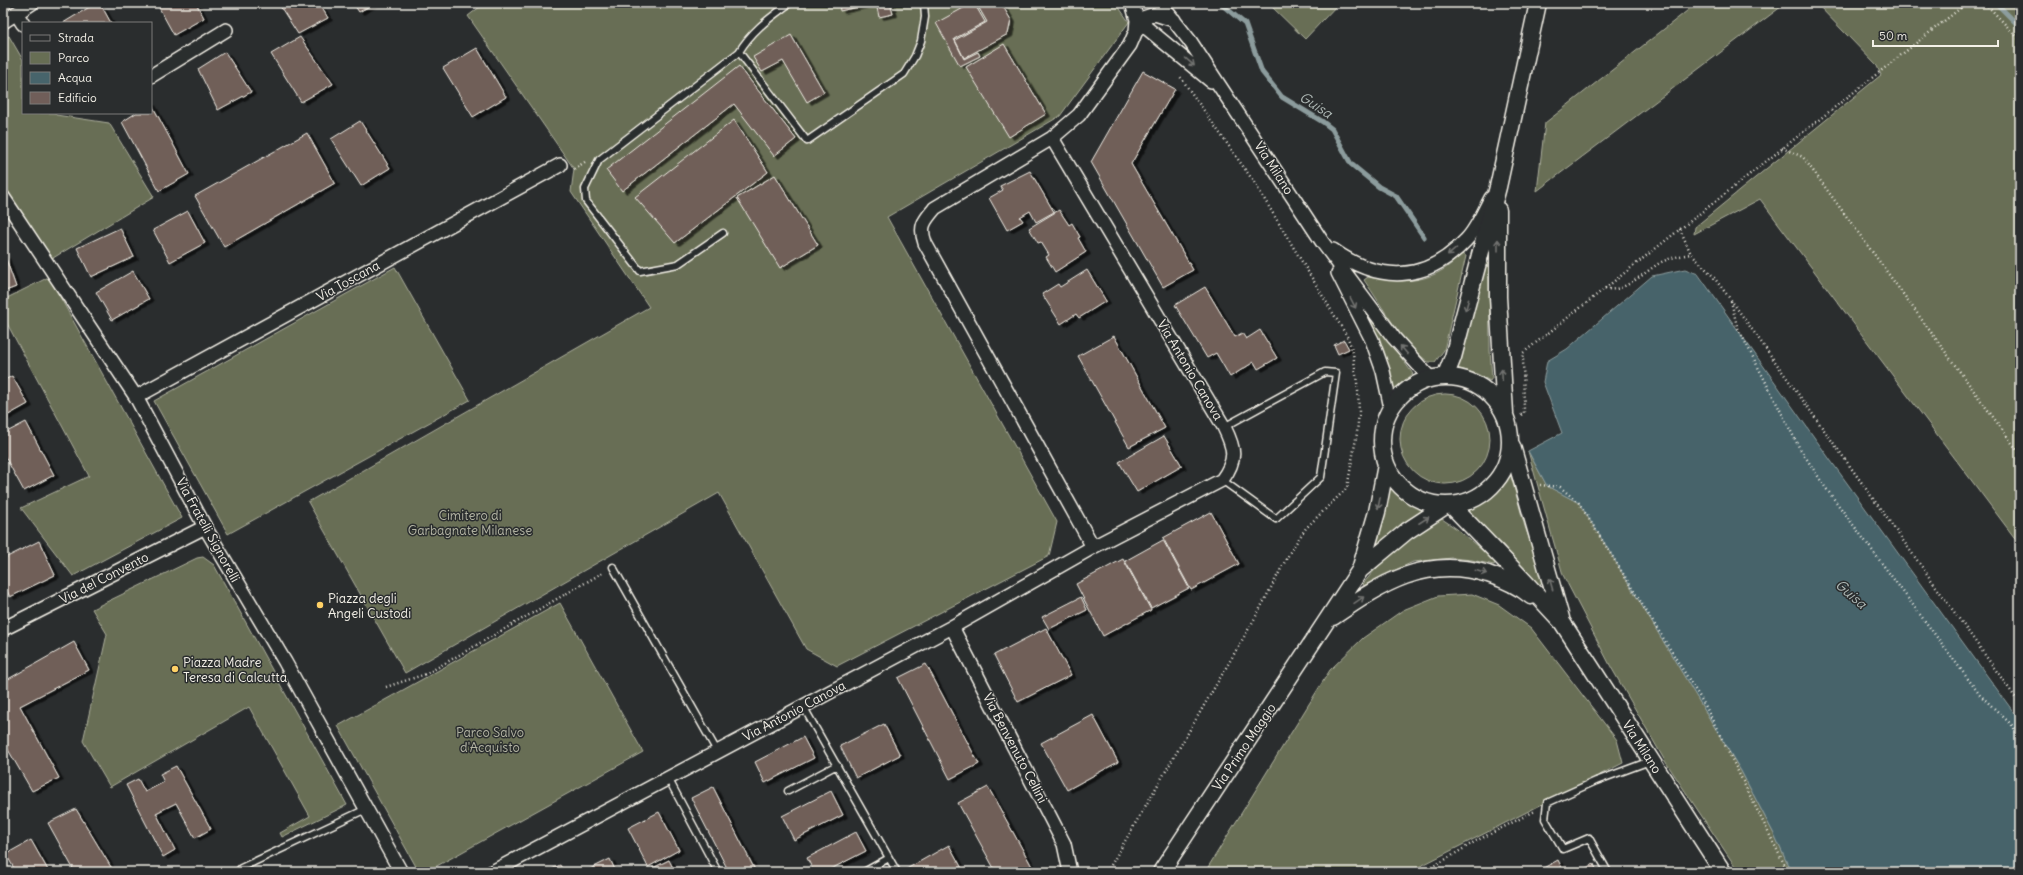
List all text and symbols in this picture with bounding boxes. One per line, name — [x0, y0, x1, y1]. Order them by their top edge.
legend — [22, 22, 152, 114]
scale bar — [1873, 22, 1998, 48]
text: 50 m — [1879, 28, 1908, 43]
text: Strada — [58, 30, 94, 45]
text: Parco — [58, 50, 90, 65]
one-way arrow — [1185, 58, 1195, 67]
text: Acqua — [58, 70, 92, 85]
water label: Guisa — [1296, 88, 1337, 123]
text: Edificio — [58, 90, 97, 105]
street label: Via Milano — [1250, 138, 1298, 198]
one-way arrow — [1494, 239, 1502, 252]
one-way arrow — [1447, 248, 1457, 257]
street label: Via Toscana — [313, 257, 383, 305]
one-way arrow — [1350, 296, 1358, 308]
one-way arrow — [1463, 299, 1470, 312]
street label: Via Antonio Canova — [1153, 317, 1227, 423]
one-way arrow — [1400, 345, 1409, 356]
one-way arrow — [1499, 369, 1506, 382]
street label: Via Fratelli Signorelli — [172, 475, 244, 585]
one-way arrow — [1374, 496, 1382, 509]
park label: Cimitero di Garbagnate Milanese — [408, 507, 532, 539]
one-way arrow — [1418, 516, 1429, 524]
street label: Via del Convento — [57, 548, 151, 608]
one-way arrow — [1475, 569, 1488, 576]
water label: Guisa — [1832, 575, 1871, 613]
one-way arrow — [1547, 578, 1554, 591]
place label: Piazza degli Angeli Custodi — [328, 590, 411, 622]
one-way arrow — [1353, 596, 1364, 604]
marker: Piazza degli Angeli Custodi — [315, 600, 325, 610]
place label: Piazza Madre Teresa di Calcutta — [183, 654, 287, 686]
marker: Piazza Madre Teresa di Calcutta — [170, 664, 180, 674]
street label: Via Antonio Canova — [740, 677, 848, 745]
street label: Via Benvenuto Cellini — [979, 690, 1051, 806]
street label: Via Primo Maggio — [1208, 700, 1280, 794]
street label: Via Milano — [1618, 717, 1666, 777]
park label: Parco Salvo d'Acquisto — [456, 724, 524, 756]

